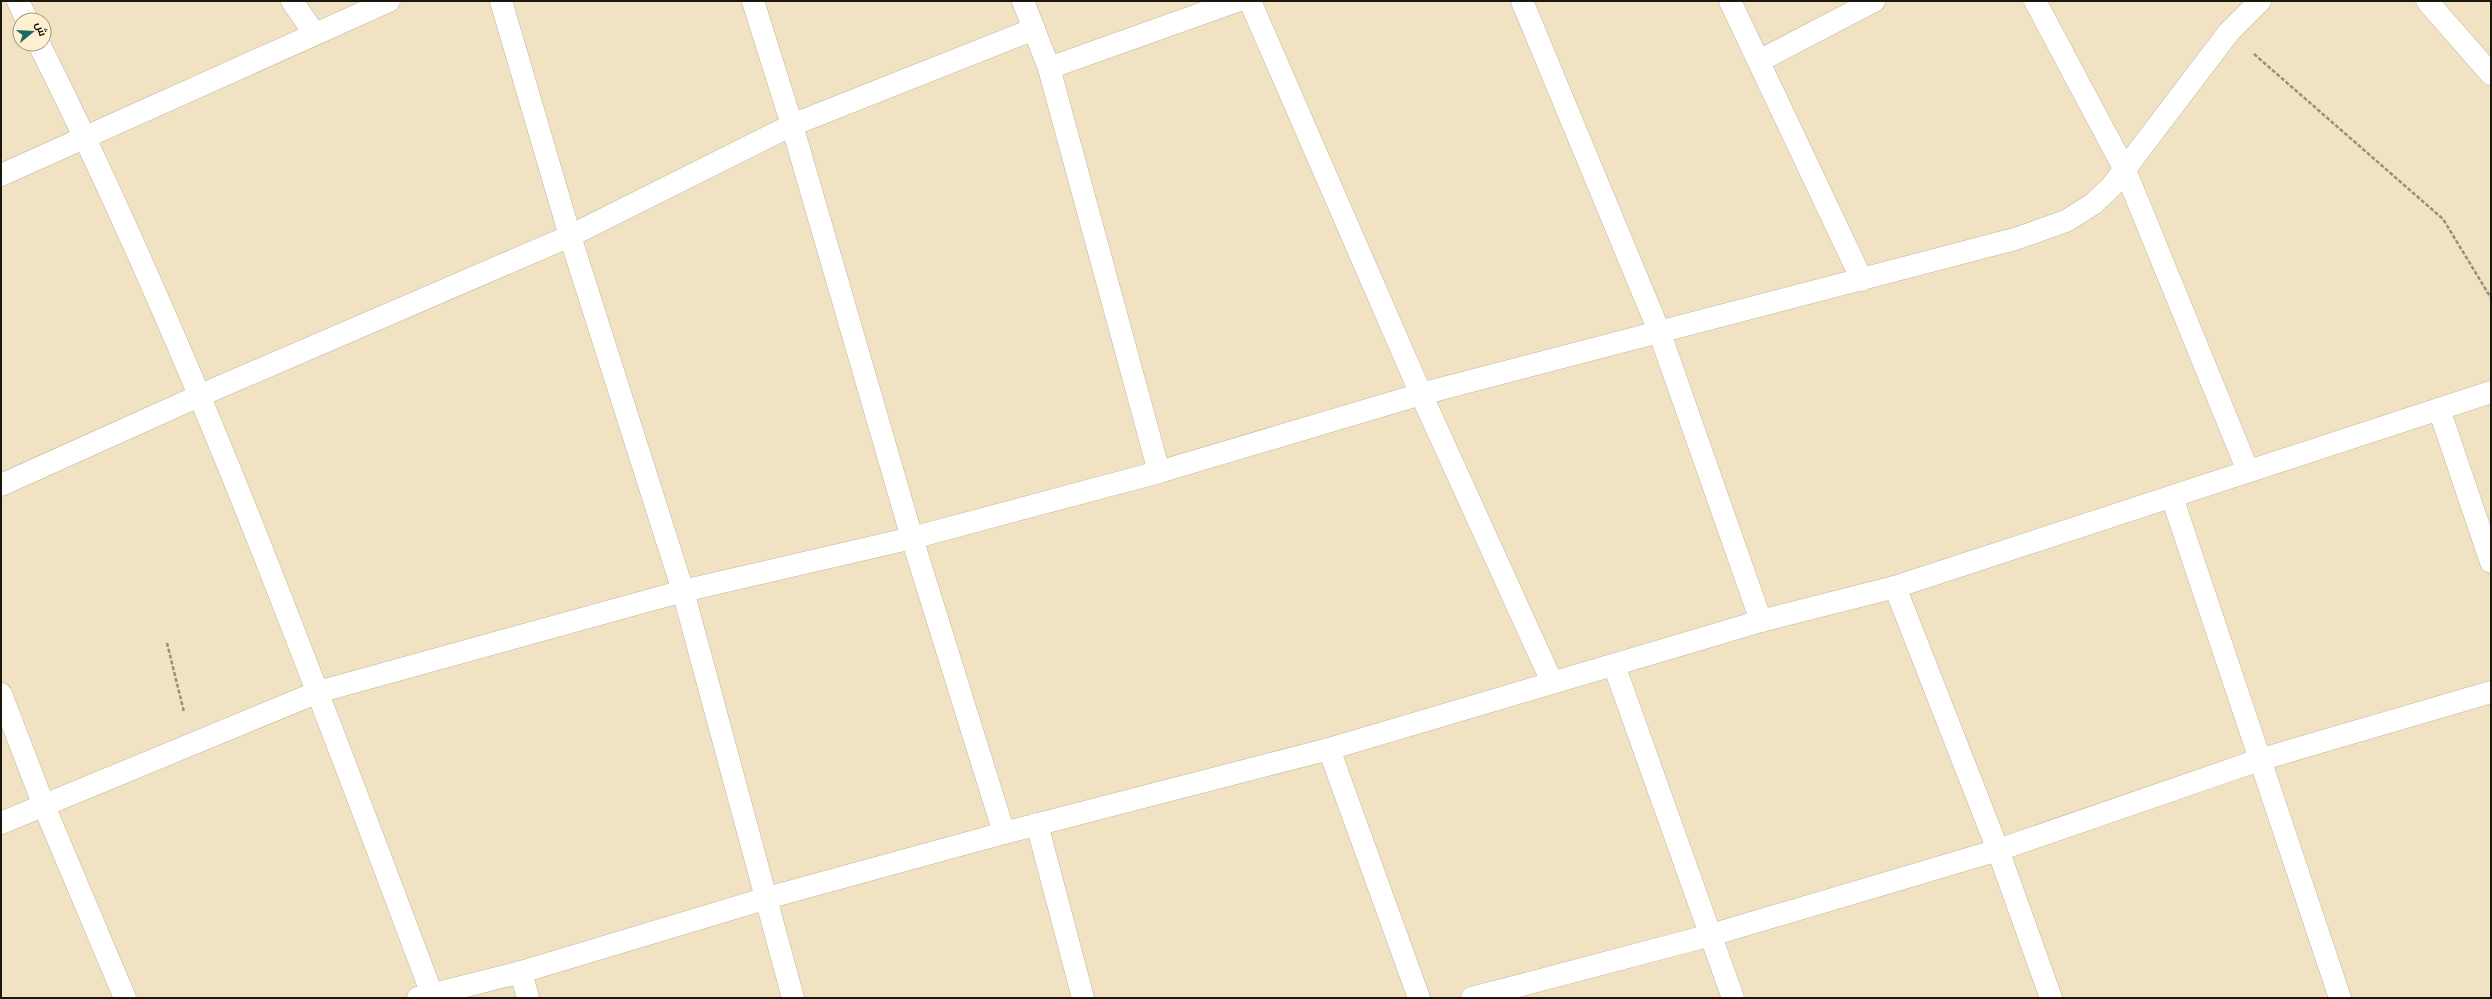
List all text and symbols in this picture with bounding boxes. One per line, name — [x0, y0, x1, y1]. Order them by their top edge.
north arrow — [12, 12, 52, 52]
text: ش — [33, 20, 49, 38]

